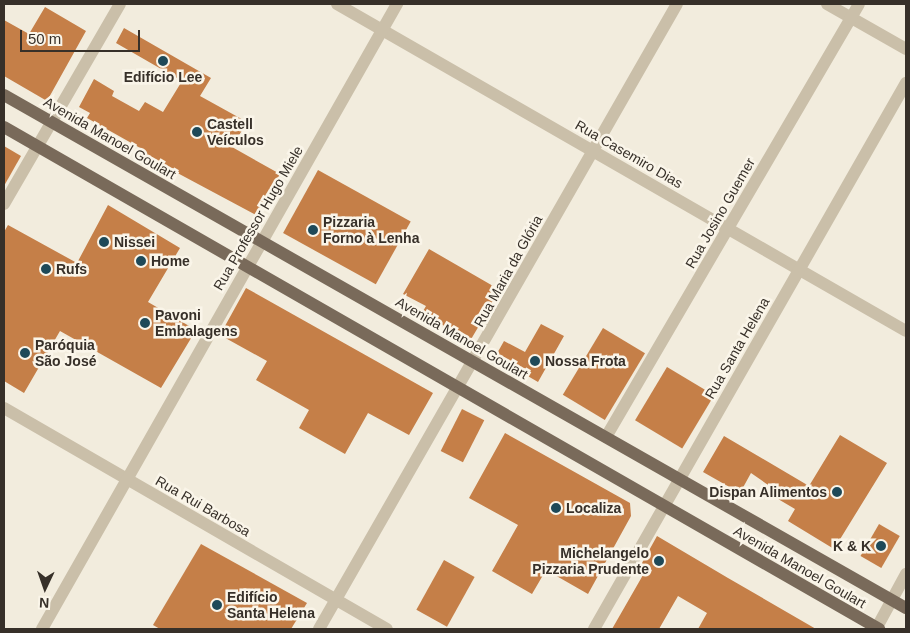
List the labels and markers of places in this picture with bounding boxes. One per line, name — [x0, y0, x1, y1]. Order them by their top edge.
marker: Edifício Lee — [157, 55, 169, 67]
place label: Edifício Lee — [124, 69, 202, 85]
place label: Castell Veículos — [207, 116, 264, 148]
marker: Castell Veículos — [191, 126, 203, 138]
place label: Pizzaria Forno à Lenha — [323, 214, 419, 246]
marker: Pizzaria Forno à Lenha — [307, 224, 319, 236]
place label: Nissei — [114, 234, 155, 250]
marker: Nissei — [98, 236, 110, 248]
place label: Home — [151, 253, 190, 269]
marker: Home — [135, 255, 147, 267]
place label: Rufs — [56, 261, 87, 277]
marker: Rufs — [40, 263, 52, 275]
place label: Pavoni Embalagens — [155, 307, 237, 340]
marker: Pavoni Embalagens — [139, 317, 151, 329]
place label: Paróquia São José — [35, 337, 96, 370]
marker: Paróquia São José — [19, 347, 31, 359]
place label: Nossa Frota — [545, 353, 626, 369]
marker: Nossa Frota — [529, 355, 541, 367]
place label: Dispan Alimentos — [709, 484, 827, 500]
marker: Dispan Alimentos — [831, 486, 843, 498]
place label: Localiza — [566, 500, 621, 516]
marker: Localiza — [550, 502, 562, 514]
place label: K & K — [833, 538, 871, 554]
marker: K & K — [875, 540, 887, 552]
place label: Michelangelo Pizzaria Prudente — [532, 545, 649, 578]
marker: Michelangelo Pizzaria Prudente — [653, 555, 665, 567]
place label: Edifício Santa Helena — [227, 589, 315, 622]
marker: Edifício Santa Helena — [211, 599, 223, 611]

